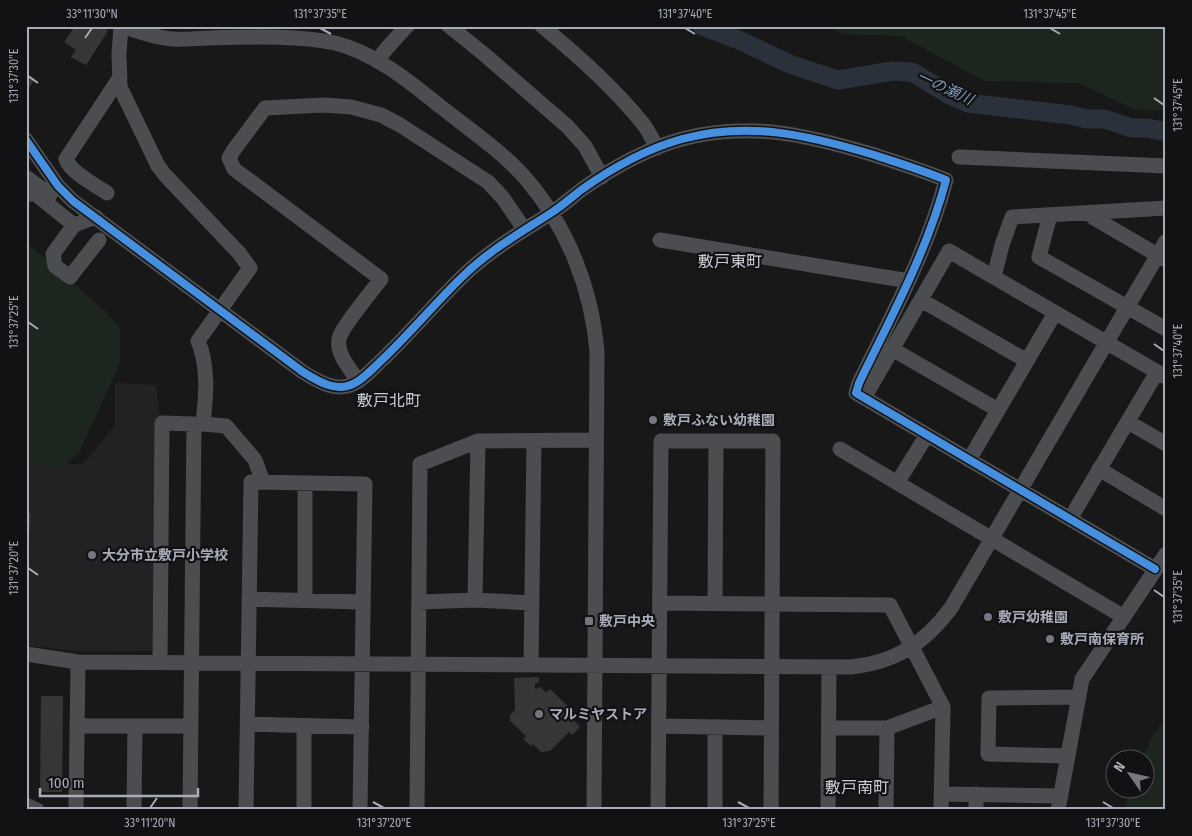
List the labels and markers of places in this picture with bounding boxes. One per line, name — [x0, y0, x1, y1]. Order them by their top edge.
place label: 敷戸ふない幼稚園 — [663, 412, 775, 429]
marker: 敷戸ふない幼稚園 — [647, 414, 659, 426]
place label: 大分市立敷戸小学校 — [102, 547, 228, 564]
marker: 大分市立敷戸小学校 — [86, 549, 98, 561]
place label: 敷戸幼稚園 — [998, 609, 1068, 626]
marker: 敷戸幼稚園 — [982, 611, 994, 623]
place label: 敷戸中央 — [599, 613, 655, 630]
marker: 敷戸中央 — [583, 615, 595, 627]
place label: 敷戸南保育所 — [1060, 631, 1144, 648]
marker: 敷戸南保育所 — [1044, 633, 1056, 645]
place label: マルミヤストア — [549, 706, 647, 723]
marker: マルミヤストア — [533, 708, 545, 720]

